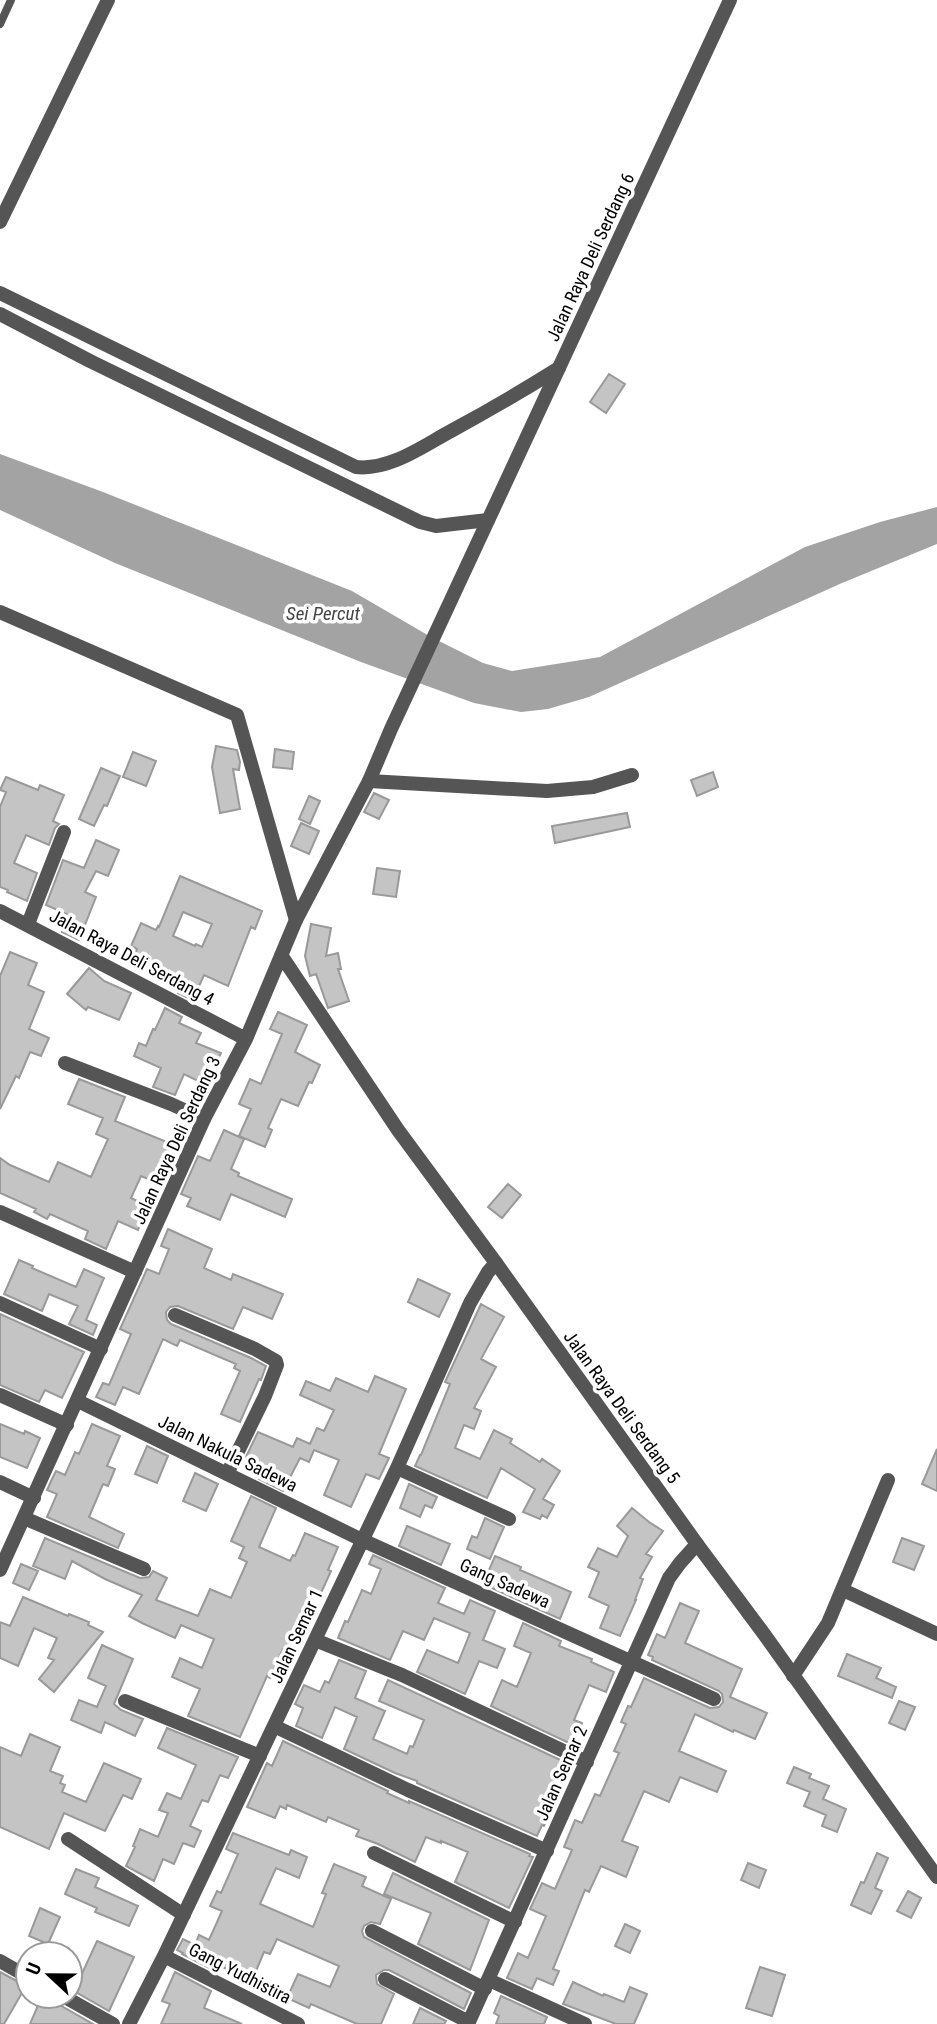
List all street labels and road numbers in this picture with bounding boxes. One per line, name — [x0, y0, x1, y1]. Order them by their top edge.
street label: Jalan Raya Deli Serdang 6 — [542, 169, 638, 345]
street label: Jalan Raya Deli Serdang 4 — [46, 905, 218, 1009]
street label: Jalan Raya Deli Serdang 3 — [128, 1052, 224, 1228]
street label: Jalan Raya Deli Serdang 5 — [560, 1327, 684, 1487]
street label: Jalan Nakula Sadewa — [155, 1410, 301, 1496]
street label: Gang Sadewa — [457, 1554, 553, 1612]
street label: Jalan Semar 1 — [265, 1586, 327, 1686]
street label: Jalan Semar 2 — [531, 1722, 591, 1824]
street label: Gang Yudhistira — [185, 1938, 295, 2008]

